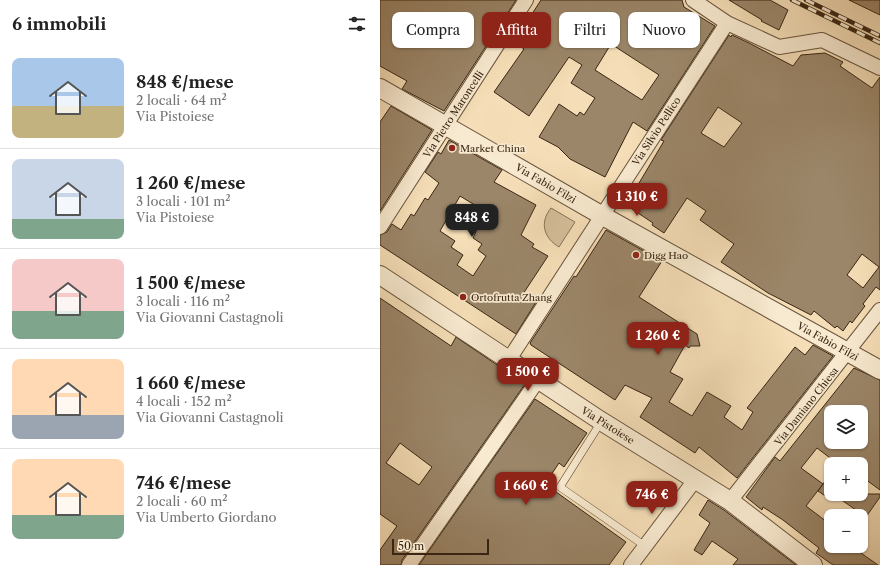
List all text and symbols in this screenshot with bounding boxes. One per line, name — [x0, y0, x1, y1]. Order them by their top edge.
chip: Compra — [392, 12, 474, 48]
chip: Affitta — [482, 12, 551, 48]
chip: Filtri — [559, 12, 620, 48]
chip: Nuovo — [628, 12, 700, 48]
icon: filters — [346, 13, 368, 35]
text: 6 immobili — [12, 14, 106, 34]
street label: Via Pietro Maroncelli — [420, 68, 486, 161]
text: 848 €/mese — [136, 72, 234, 92]
icon: home — [44, 74, 92, 122]
text: 2 locali · 64 m² — [136, 92, 227, 108]
street label: Via Silvio Pellico — [629, 94, 684, 169]
text: Via Pistoiese — [136, 108, 214, 124]
place label: Market China — [460, 142, 526, 155]
marker: Market China — [447, 143, 457, 153]
street label: Via Fabio Filzi — [512, 160, 578, 206]
text: 1 260 €/mese — [136, 173, 246, 193]
icon: home — [44, 175, 92, 223]
pin: 1 310 € — [600, 183, 674, 217]
text: 1 310 € — [616, 188, 658, 204]
text: 3 locali · 101 m² — [136, 193, 231, 209]
pin: 848 € — [444, 204, 500, 238]
text: Via Pistoiese — [136, 209, 214, 225]
text: 848 € — [454, 209, 490, 225]
place label: Digg Hao — [644, 249, 688, 262]
marker: Digg Hao — [631, 250, 641, 260]
text: 1 500 €/mese — [136, 273, 246, 293]
icon: home — [44, 275, 92, 323]
place label: Ortofrutta Zhang — [471, 291, 553, 304]
marker: Ortofrutta Zhang — [458, 292, 468, 302]
text: 3 locali · 116 m² — [136, 293, 230, 309]
text: Via Giovanni Castagnoli — [136, 309, 283, 325]
street label: Via Fabio Filzi — [794, 319, 861, 364]
pin: 1 260 € — [621, 322, 695, 356]
text: 1 260 € — [636, 327, 680, 343]
pin: 1 500 € — [491, 358, 565, 392]
text: 1 500 € — [506, 363, 550, 379]
street label: Via Damiano Chiesa — [771, 364, 842, 449]
text: 1 660 €/mese — [136, 373, 246, 393]
icon: home — [44, 375, 92, 423]
text: 4 locali · 152 m² — [136, 393, 232, 409]
street label: Via Pistoiese — [578, 403, 637, 447]
map controls — [824, 405, 868, 553]
button: layers — [824, 405, 868, 449]
text: Via Giovanni Castagnoli — [136, 409, 283, 425]
button: + — [824, 457, 868, 501]
pin: 1 660 € — [489, 472, 563, 506]
text: 746 €/mese — [136, 473, 231, 493]
icon: home — [44, 475, 92, 523]
text: 1 660 € — [504, 477, 548, 493]
pin: 746 € — [624, 481, 680, 515]
text: 746 € — [635, 486, 669, 502]
text: 2 locali · 60 m² — [136, 493, 228, 509]
text: Via Umberto Giordano — [136, 509, 277, 525]
button: − — [824, 509, 868, 553]
scale bar — [392, 537, 489, 556]
text: 50 m — [398, 539, 424, 553]

